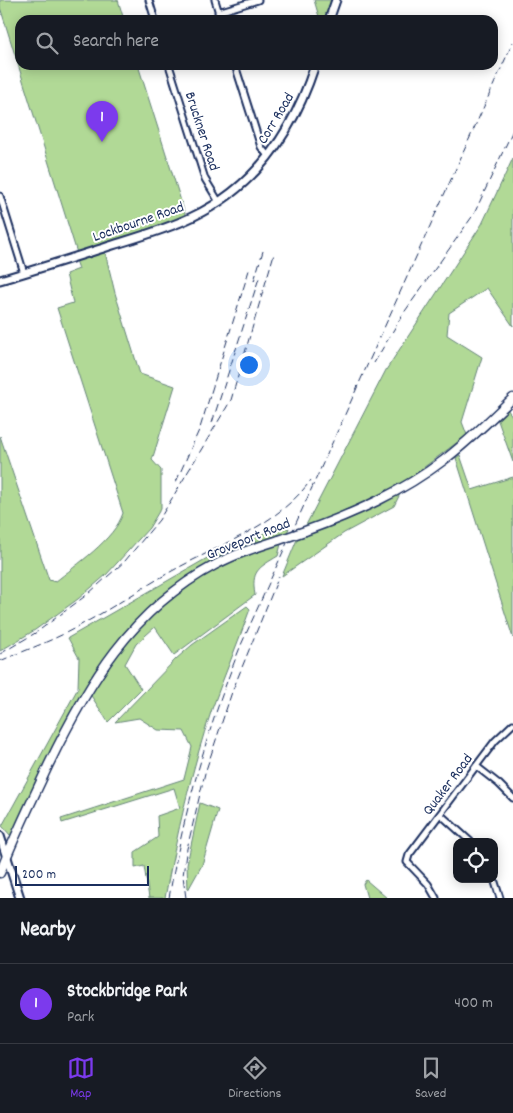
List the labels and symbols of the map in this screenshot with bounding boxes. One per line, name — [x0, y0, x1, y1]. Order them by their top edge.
street label: Bruckner Road — [178, 89, 224, 174]
street label: Corr Road — [253, 89, 301, 149]
pin: 1 — [86, 101, 118, 142]
street label: Lockbourne Road — [90, 197, 187, 249]
your location — [236, 352, 262, 378]
street label: Groveport Road — [203, 513, 294, 567]
street label: Quaker Road — [418, 750, 479, 821]
scale bar — [15, 863, 149, 886]

